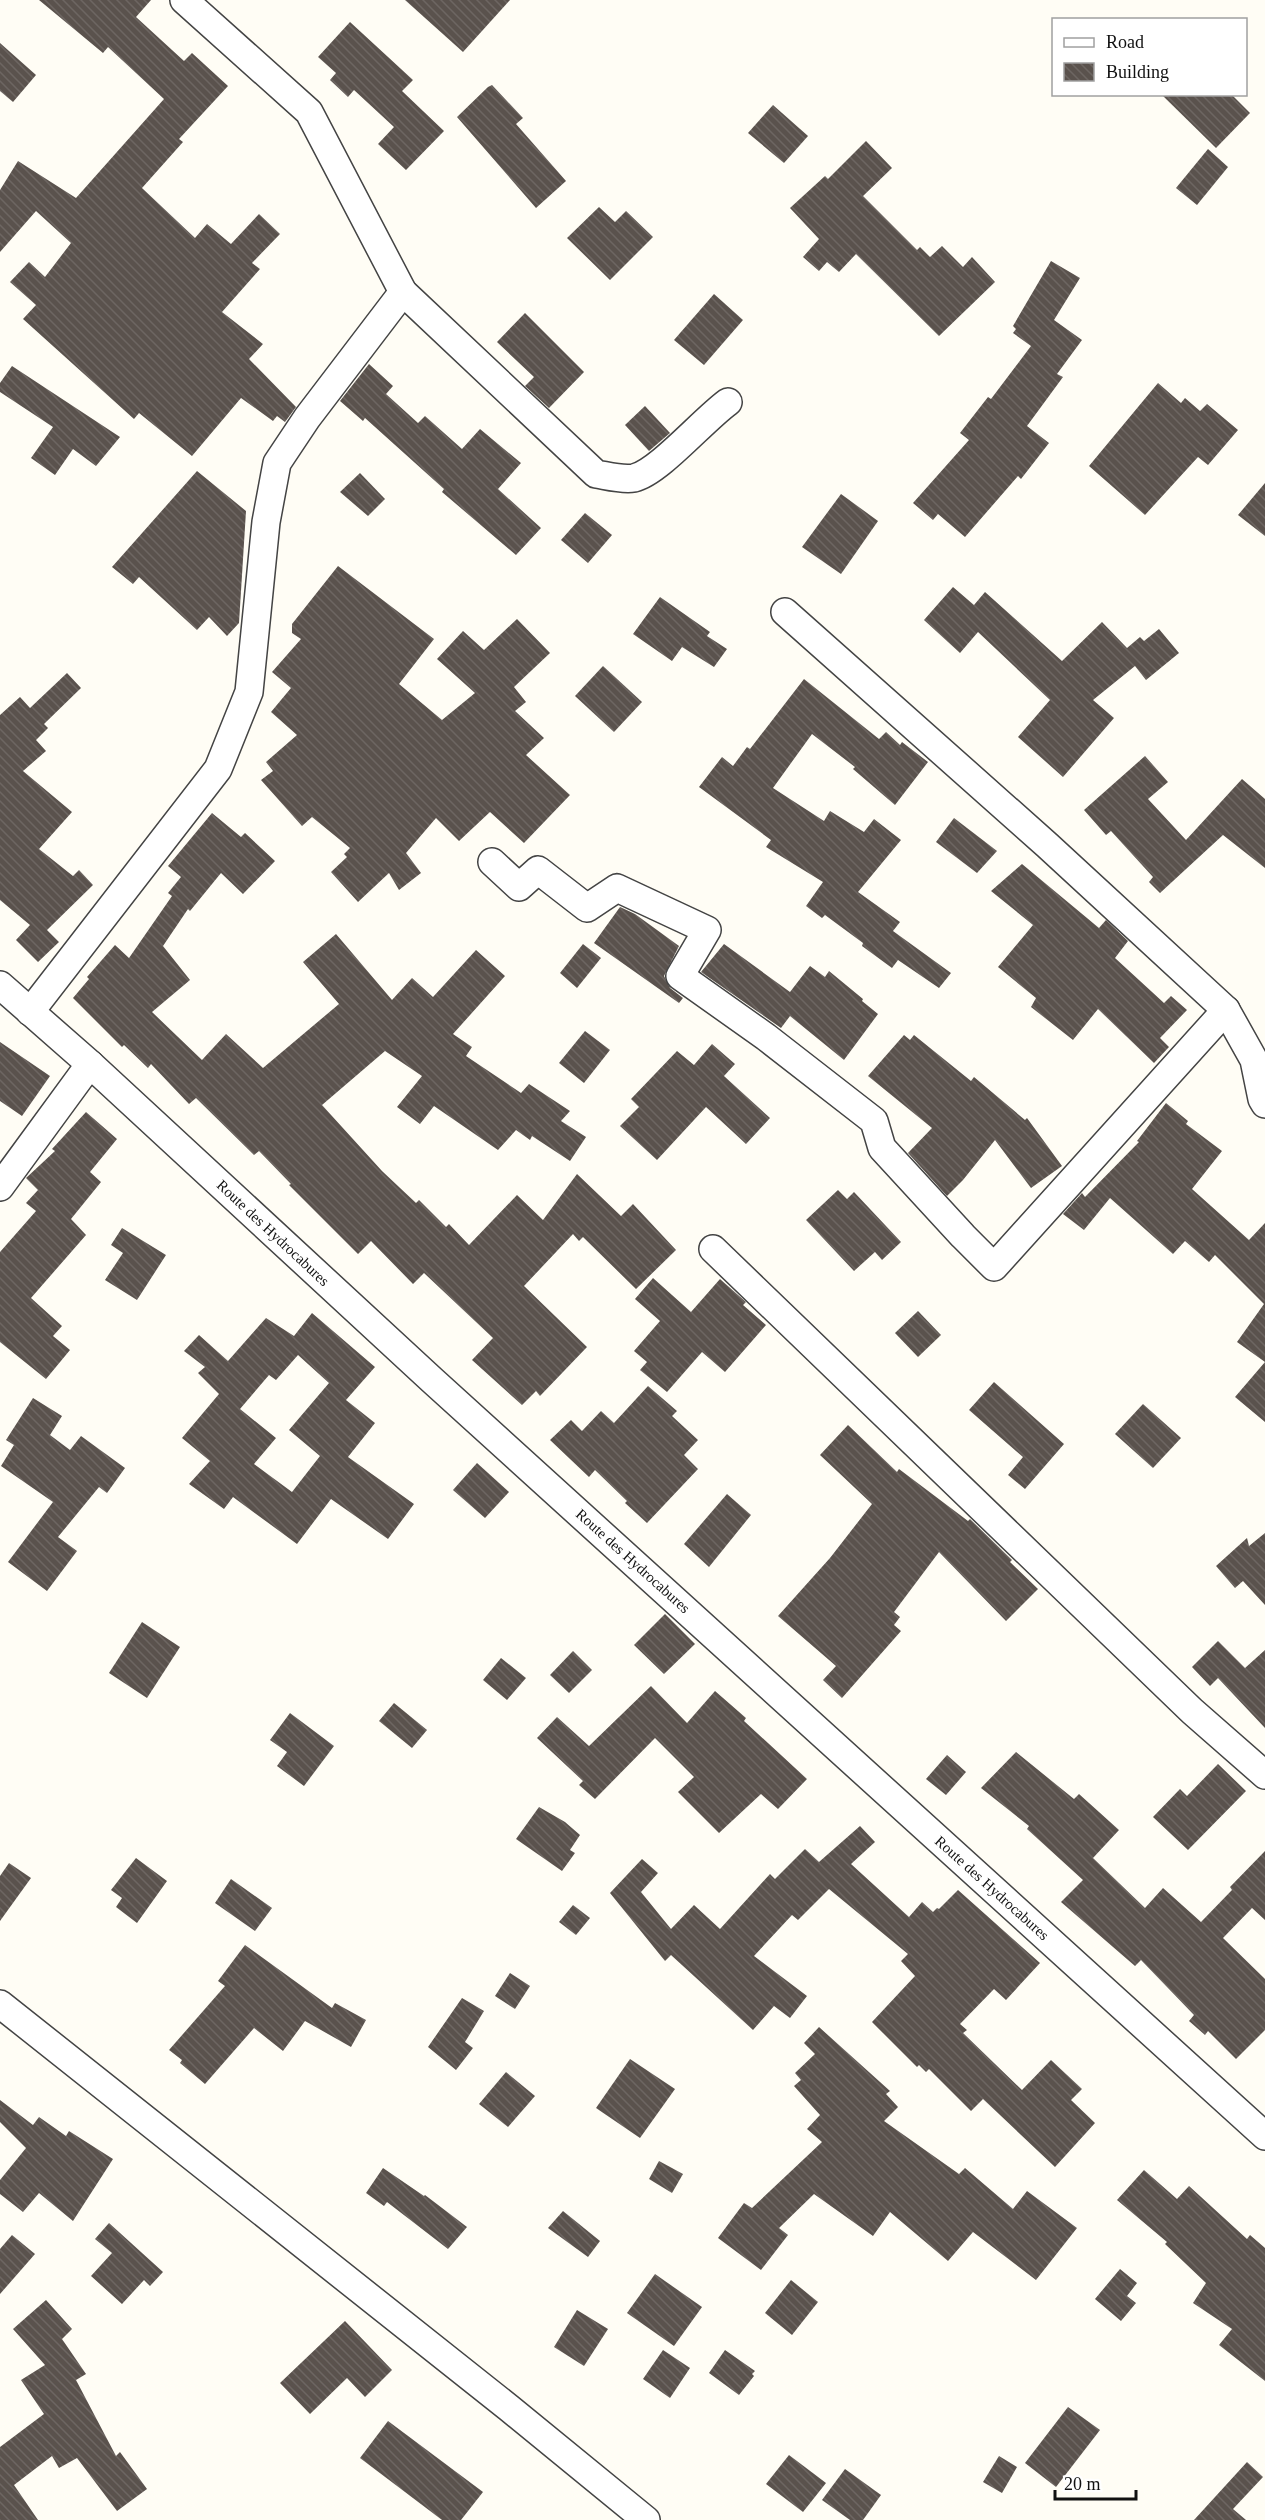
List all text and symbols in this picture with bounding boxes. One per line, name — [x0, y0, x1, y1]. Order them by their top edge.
legend — [1052, 18, 1247, 96]
text: Road — [1106, 32, 1144, 52]
text: Building — [1106, 62, 1169, 82]
street label: Route des Hydrocabures — [214, 1177, 332, 1289]
street label: Route des Hydrocabures — [573, 1506, 693, 1616]
street label: Route des Hydrocabures — [932, 1833, 1052, 1943]
scale bar — [1055, 2463, 1136, 2501]
text: 20 m — [1064, 2474, 1101, 2494]

